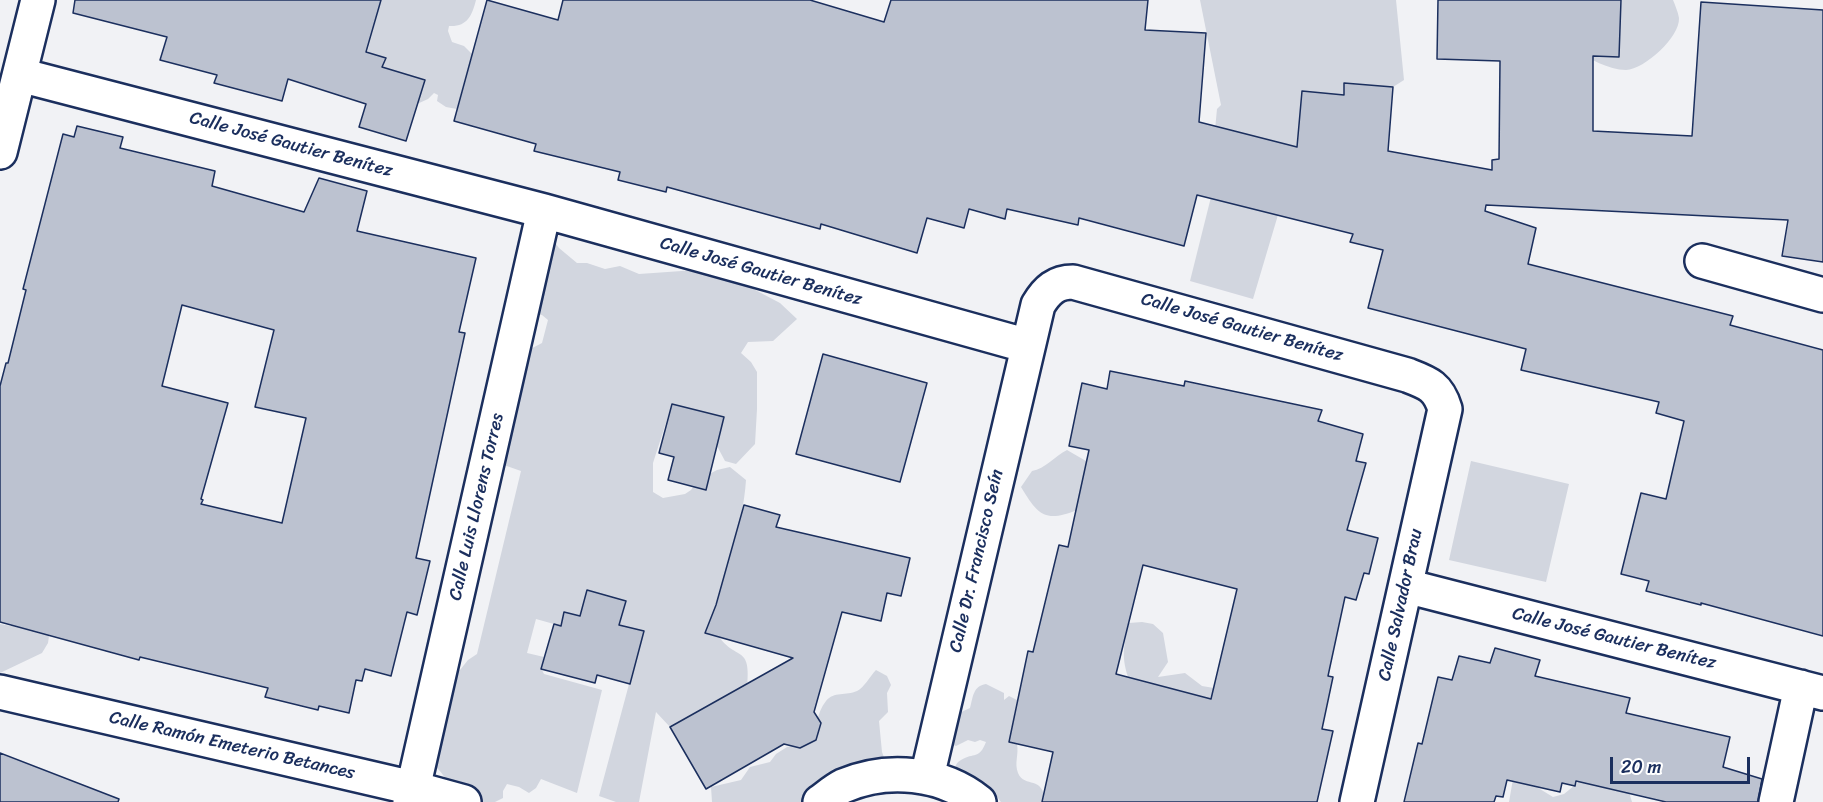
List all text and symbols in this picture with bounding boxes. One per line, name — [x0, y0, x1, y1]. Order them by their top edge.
street label: Calle José Gautier Benítez — [187, 107, 395, 183]
street label: Calle José Gautier Benítez — [657, 233, 865, 311]
street label: Calle José Gautier Benítez — [1138, 289, 1346, 367]
street label: Calle Luis Llorens Torres — [445, 411, 509, 603]
street label: Calle Dr. Francisco Seín — [945, 467, 1009, 655]
street label: Calle Salvador Brau — [1374, 527, 1428, 683]
street label: Calle José Gautier Benítez — [1510, 603, 1718, 675]
street label: Calle Ramón Emeterio Betances — [107, 707, 357, 785]
scale bar — [1613, 745, 1752, 783]
text: 20 m — [1621, 751, 1661, 783]

